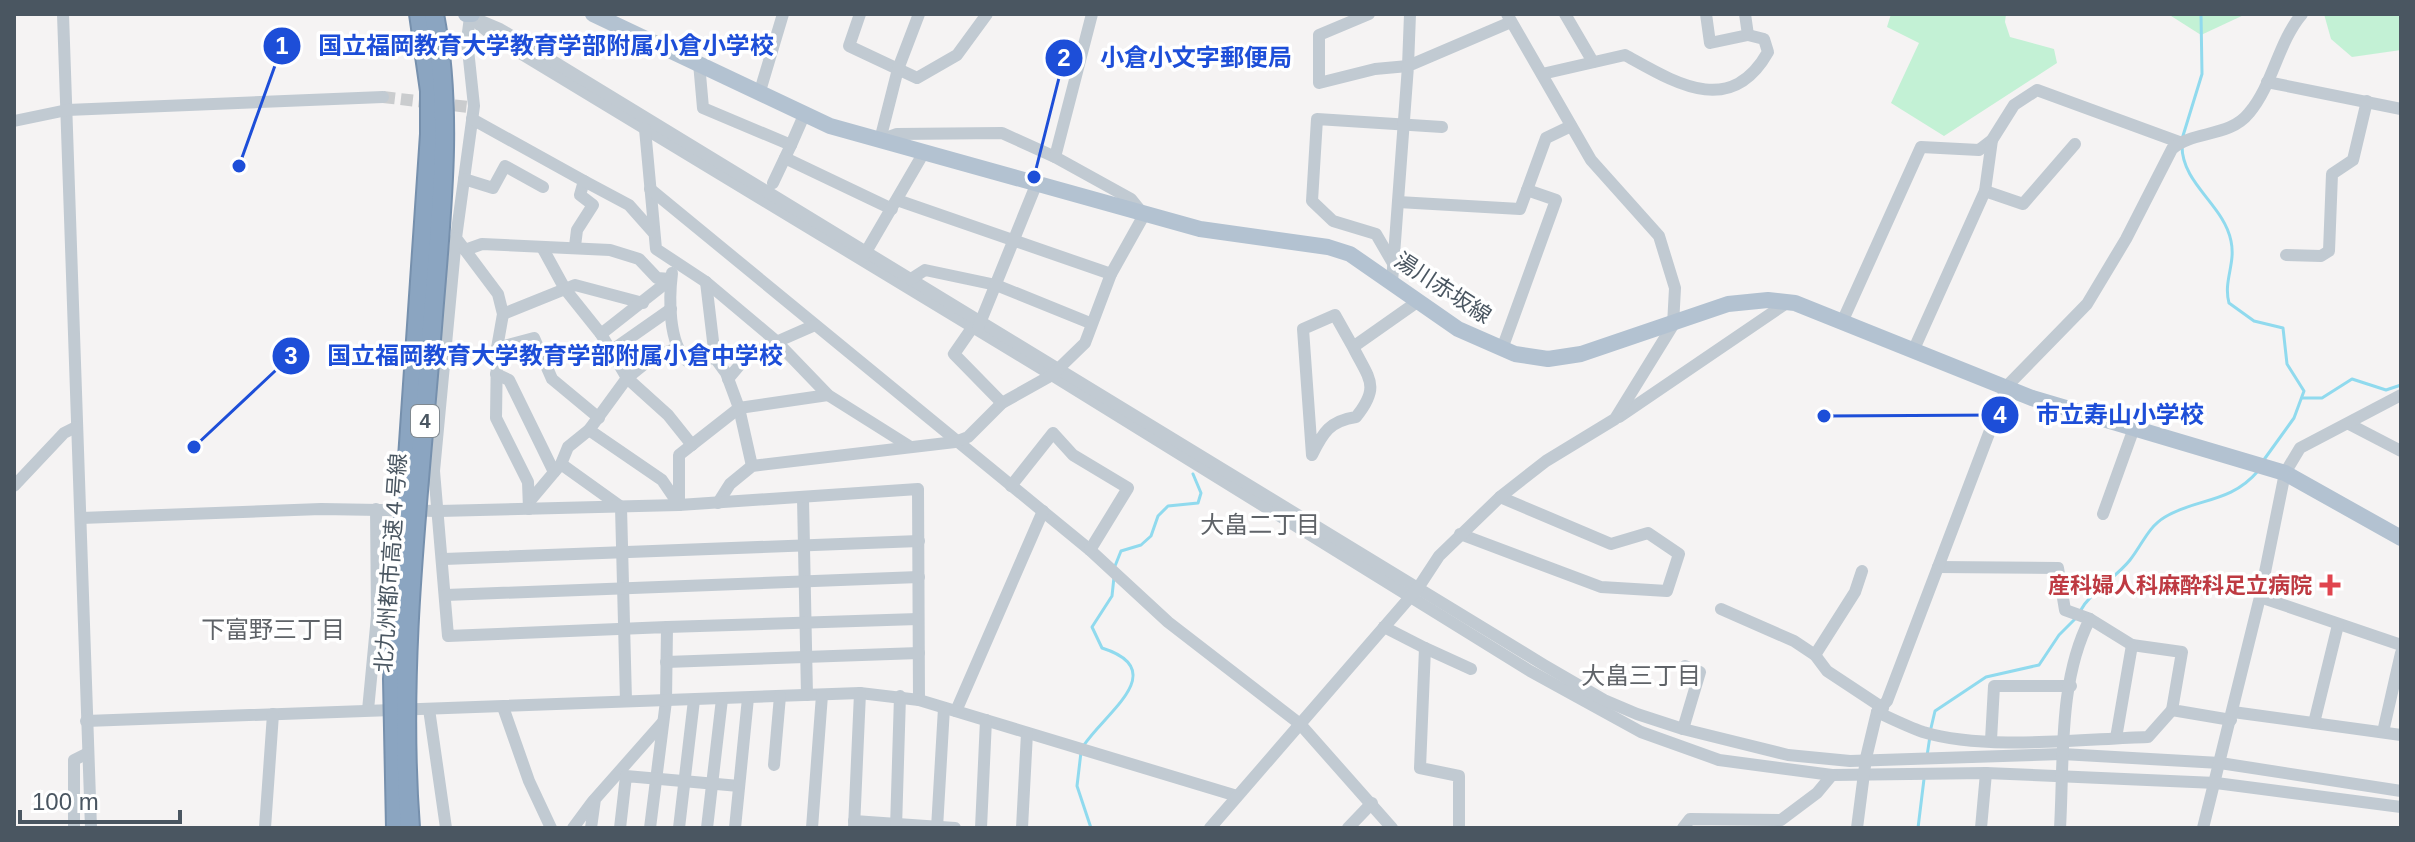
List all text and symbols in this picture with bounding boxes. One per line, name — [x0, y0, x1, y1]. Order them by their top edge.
callout: 国立福岡教育大学教育学部附属小倉小学校 — [262, 22, 790, 70]
text: 1 — [275, 32, 289, 59]
text: 国立福岡教育大学教育学部附属小倉小学校 — [318, 32, 774, 59]
callout: 小倉小文字郵便局 — [1044, 34, 1308, 82]
text: 2 — [1057, 44, 1071, 71]
text: 小倉小文字郵便局 — [1100, 44, 1292, 71]
street label: 湯川赤坂線 — [1390, 248, 1496, 328]
callout: 国立福岡教育大学教育学部附属小倉中学校 — [271, 332, 799, 380]
text: 3 — [284, 342, 298, 369]
text: 国立福岡教育大学教育学部附属小倉中学校 — [327, 342, 783, 369]
callout: 市立寿山小学校 — [1980, 391, 2220, 439]
text: 4 — [1993, 401, 2007, 428]
text: 市立寿山小学校 — [2036, 401, 2204, 428]
road number: 4 — [411, 405, 439, 437]
street label: 北九州都市高速４号線 — [371, 452, 411, 674]
district label: 大畠二丁目 — [1200, 511, 1320, 538]
place label: 産科婦人科麻酔科足立病院 — [2048, 573, 2312, 598]
marker: 産科婦人科麻酔科足立病院 — [2319, 574, 2341, 596]
district label: 下富野三丁目 — [201, 616, 345, 643]
district label: 大畠三丁目 — [1581, 662, 1701, 689]
scale bar — [20, 774, 180, 824]
text: 100 m — [32, 788, 99, 815]

